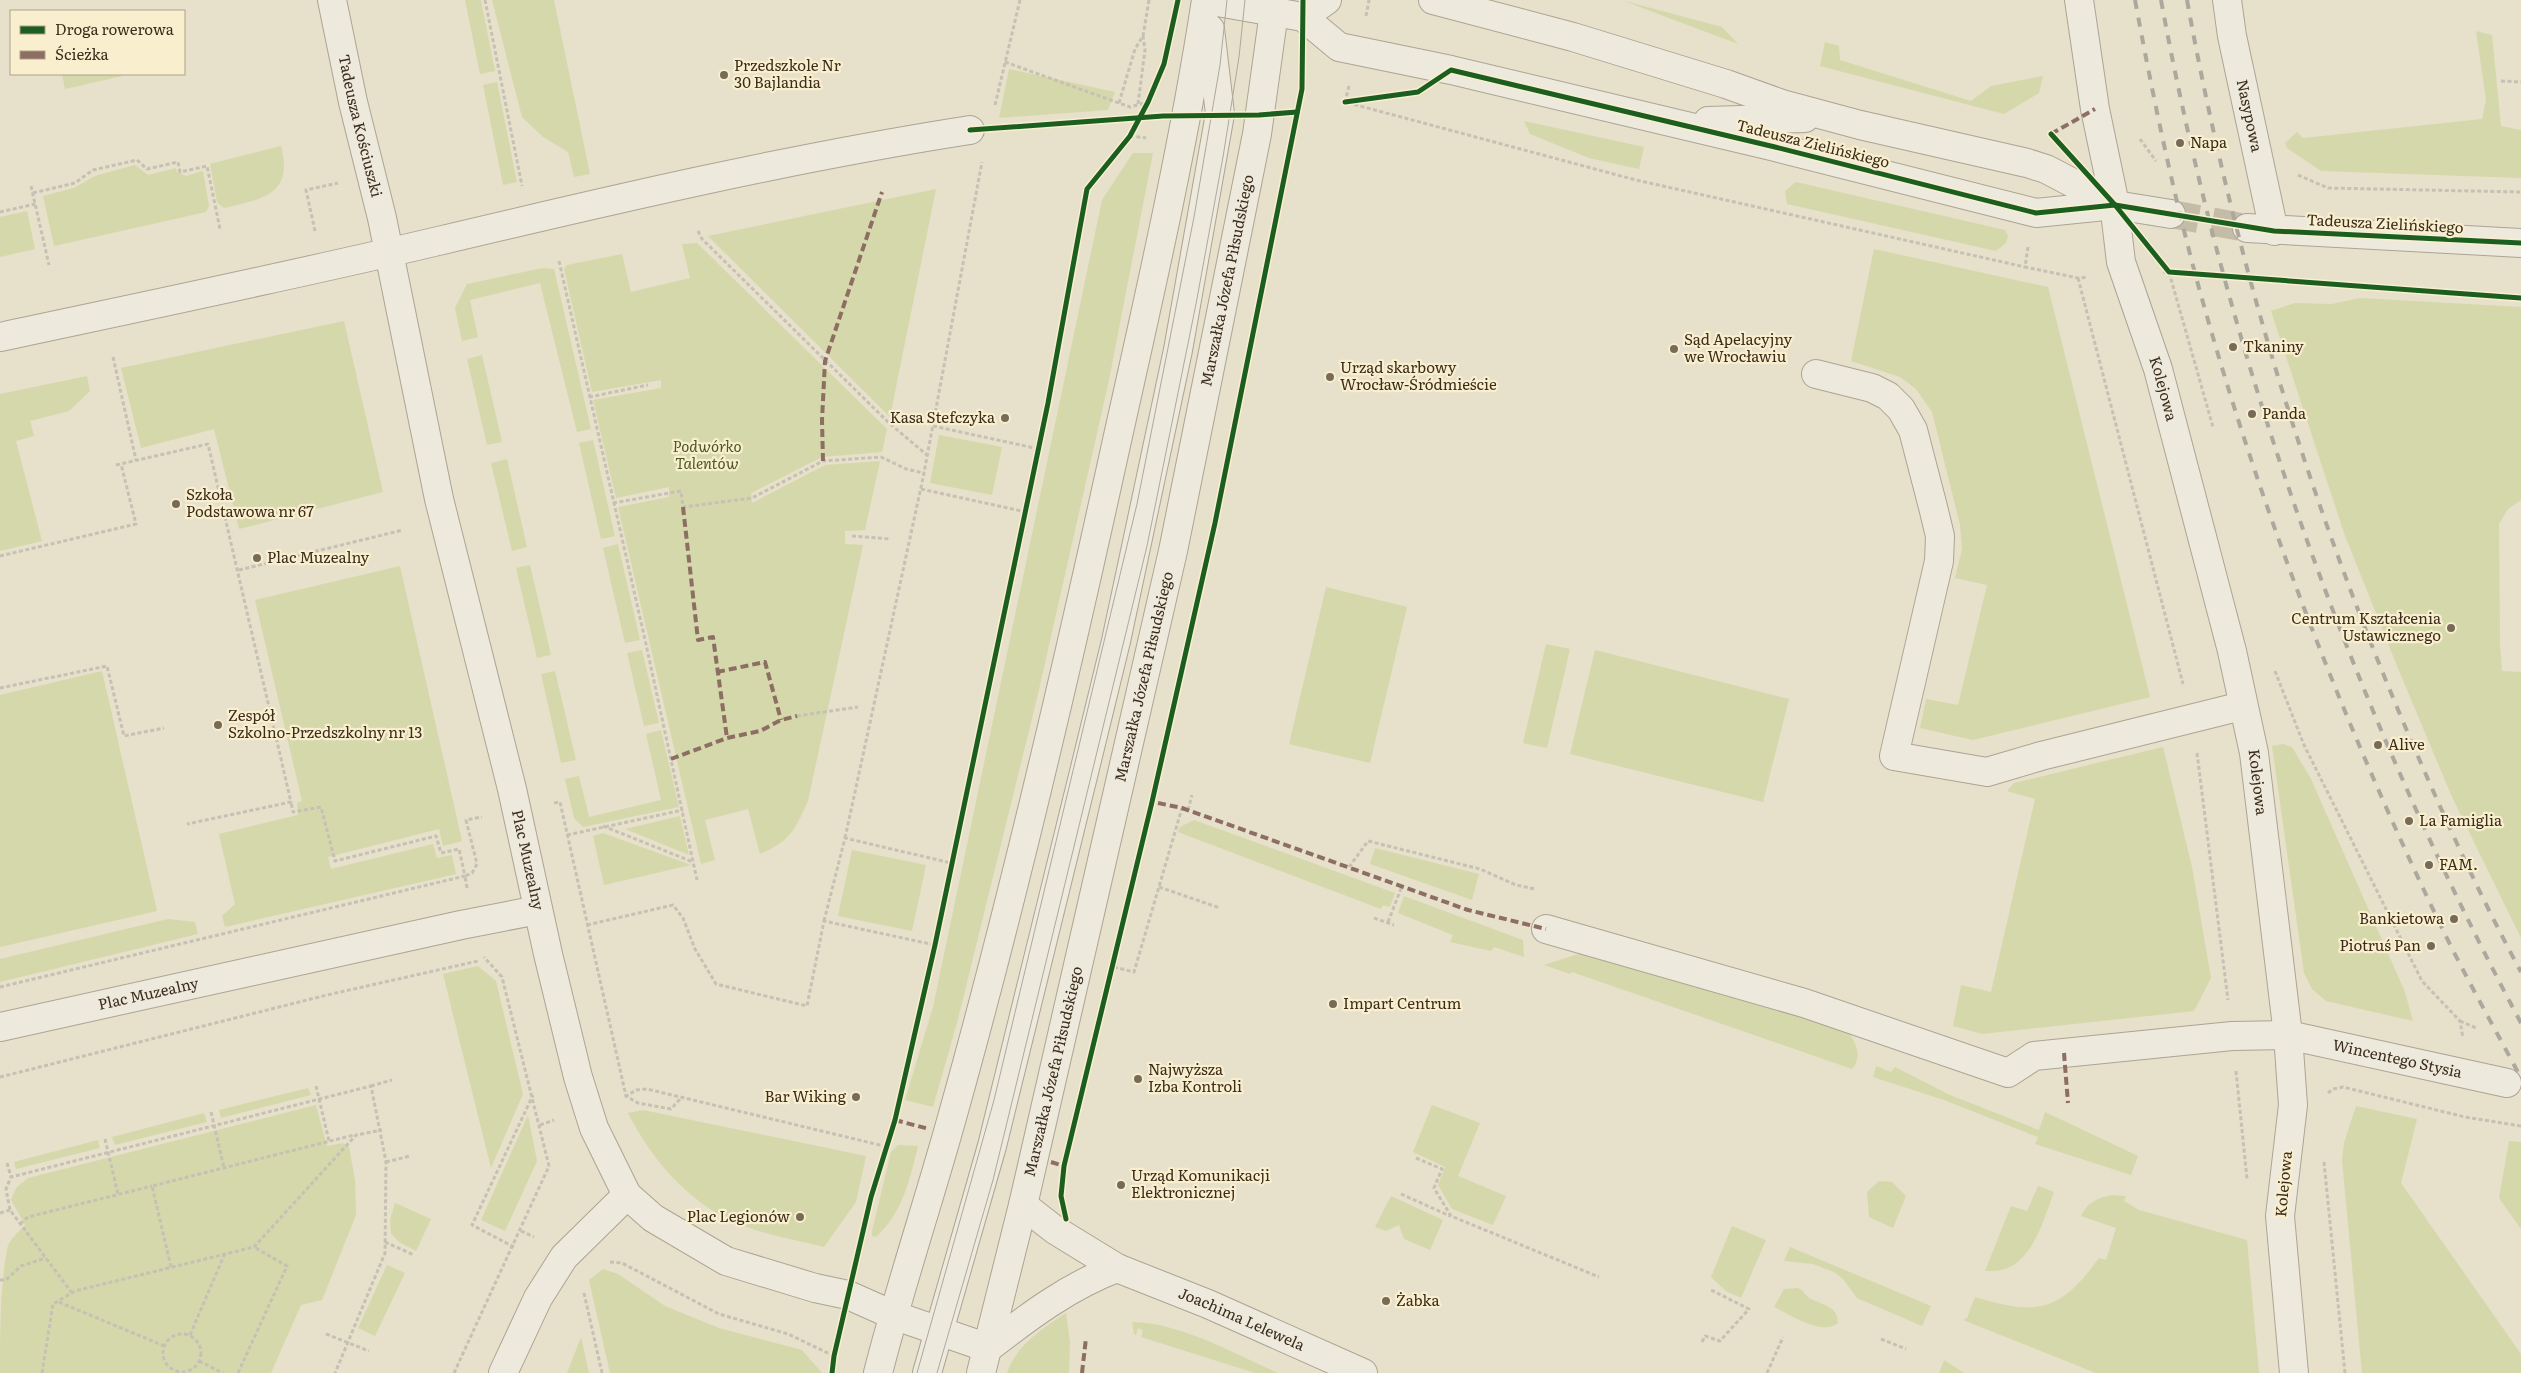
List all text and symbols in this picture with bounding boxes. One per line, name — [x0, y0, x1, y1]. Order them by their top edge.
legend — [10, 10, 185, 75]
text: Droga rowerowa — [55, 17, 175, 40]
text: Ścieżka — [55, 42, 110, 65]
street label: Tadeusza Kościuszki — [334, 52, 389, 199]
place label: Przedszkole Nr 30 Bajlandia — [734, 53, 841, 93]
marker: Przedszkole Nr 30 Bajlandia — [718, 69, 730, 81]
street label: Nasypowa — [2232, 77, 2270, 155]
street label: Tadeusza Zielińskiego — [1734, 112, 1893, 173]
place label: Napa — [2190, 130, 2228, 153]
marker: Napa — [2174, 137, 2186, 149]
street label: Marszałka Józefa Piłsudskiego — [1193, 172, 1259, 388]
street label: Tadeusza Zielińskiego — [2306, 207, 2464, 238]
place label: Sąd Apelacyjny we Wrocławiu — [1684, 327, 1792, 367]
place label: Tkaniny — [2243, 334, 2304, 357]
marker: Tkaniny — [2227, 341, 2239, 353]
marker: Sąd Apelacyjny we Wrocławiu — [1668, 343, 1680, 355]
street label: Kolejowa — [2144, 353, 2184, 424]
place label: Urząd skarbowy Wrocław-Śródmieście — [1340, 355, 1497, 395]
marker: Urząd skarbowy Wrocław-Śródmieście — [1324, 371, 1336, 383]
place label: Panda — [2262, 401, 2307, 424]
place label: Kasa Stefczyka — [890, 405, 996, 428]
marker: Panda — [2246, 408, 2258, 420]
marker: Kasa Stefczyka — [999, 412, 1011, 424]
park label: Podwórko Talentów — [673, 434, 742, 474]
place label: Szkoła Podstawowa nr 67 — [186, 482, 314, 522]
marker: Szkoła Podstawowa nr 67 — [170, 498, 182, 510]
place label: Plac Muzealny — [267, 545, 370, 568]
marker: Plac Muzealny — [251, 552, 263, 564]
street label: Marszałka Józefa Piłsudskiego — [1107, 569, 1178, 784]
place label: Centrum Kształcenia Ustawicznego — [2291, 606, 2442, 646]
marker: Centrum Kształcenia Ustawicznego — [2445, 622, 2457, 634]
place label: Zespół Szkolno-Przedszkolny nr 13 — [228, 703, 422, 743]
marker: Zespół Szkolno-Przedszkolny nr 13 — [212, 719, 224, 731]
place label: Alive — [2388, 732, 2425, 755]
marker: Alive — [2372, 739, 2384, 751]
street label: Kolejowa — [2244, 748, 2275, 817]
street label: Plac Muzealny — [507, 807, 551, 912]
place label: La Famiglia — [2419, 808, 2503, 831]
marker: La Famiglia — [2403, 815, 2415, 827]
place label: FAM. — [2439, 852, 2478, 875]
marker: FAM. — [2423, 859, 2435, 871]
place label: Bankietowa — [2359, 906, 2445, 929]
marker: Bankietowa — [2448, 913, 2460, 925]
place label: Piotruś Pan — [2339, 933, 2421, 956]
marker: Piotruś Pan — [2425, 940, 2437, 952]
street label: Marszałka Józefa Piłsudskiego — [1017, 963, 1087, 1179]
street label: Plac Muzealny — [96, 970, 201, 1015]
place label: Impart Centrum — [1343, 991, 1462, 1014]
marker: Impart Centrum — [1327, 998, 1339, 1010]
street label: Wincentego Stysia — [2331, 1032, 2465, 1083]
place label: Najwyższa Izba Kontroli — [1148, 1057, 1242, 1097]
marker: Najwyższa Izba Kontroli — [1132, 1073, 1144, 1085]
place label: Bar Wiking — [765, 1084, 847, 1107]
marker: Bar Wiking — [850, 1091, 862, 1103]
street label: Kolejowa — [2268, 1149, 2297, 1218]
place label: Urząd Komunikacji Elektronicznej — [1131, 1163, 1270, 1203]
marker: Urząd Komunikacji Elektronicznej — [1115, 1179, 1127, 1191]
place label: Plac Legionów — [687, 1204, 790, 1227]
marker: Plac Legionów — [794, 1211, 806, 1223]
street label: Joachima Lelewela — [1176, 1281, 1310, 1356]
place label: Żabka — [1396, 1288, 1441, 1311]
marker: Żabka — [1380, 1295, 1392, 1307]

